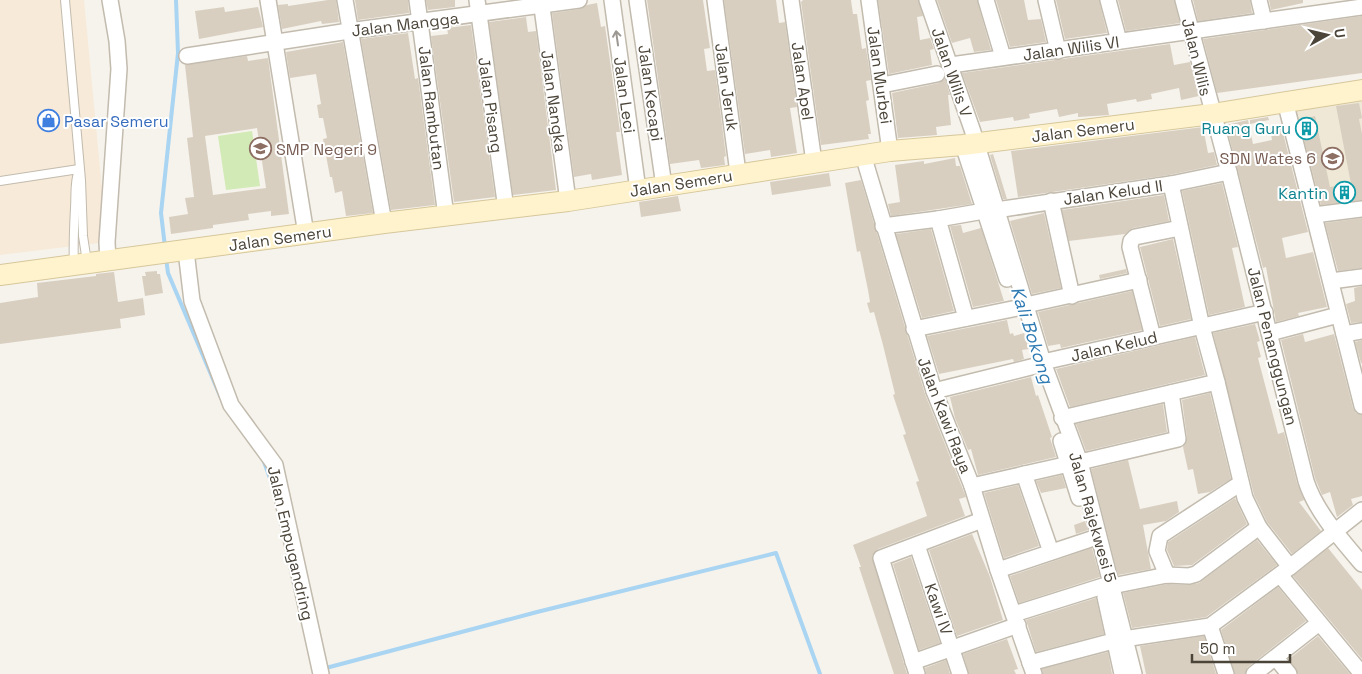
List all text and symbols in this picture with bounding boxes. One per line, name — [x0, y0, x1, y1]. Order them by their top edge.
street label: Jalan Mangga — [350, 7, 460, 41]
north arrow — [1302, 10, 1352, 60]
street label: Jalan Wilis — [1177, 16, 1216, 98]
street label: Jalan Murbei — [862, 25, 897, 125]
street label: Jalan Wilis V — [926, 25, 977, 120]
text: U — [1330, 27, 1349, 39]
one-way arrow — [612, 30, 622, 46]
street label: Jalan Wilis VI — [1022, 31, 1121, 66]
street label: Jalan Apel — [787, 41, 818, 122]
street label: Jalan Jeruk — [710, 42, 743, 133]
street label: Jalan Kecapi — [633, 43, 668, 143]
street label: Jalan Rambutan — [413, 45, 450, 171]
street label: Jalan Nangka — [536, 49, 571, 153]
street label: Jalan Leci — [609, 55, 640, 135]
street label: Jalan Pisang — [473, 56, 508, 154]
shop icon: Pasar Semeru — [36, 109, 60, 133]
place label: Pasar Semeru — [64, 111, 169, 132]
street label: Jalan Semeru — [1030, 114, 1136, 147]
building icon: Ruang Guru — [1295, 116, 1319, 140]
place label: Ruang Guru — [1202, 118, 1291, 139]
school or university icon: SMP Negeri 9 — [248, 137, 272, 161]
place label: SMP Negeri 9 — [276, 139, 377, 160]
school or university icon: SDN Wates 6 — [1320, 146, 1344, 170]
place label: SDN Wates 6 — [1220, 148, 1316, 169]
street label: Jalan Semeru — [628, 165, 734, 202]
street label: Jalan Kelud II — [1062, 175, 1164, 210]
building icon: Kantin — [1332, 181, 1356, 205]
place label: Kantin — [1278, 183, 1328, 204]
street label: Jalan Semeru — [227, 221, 333, 256]
street label: Jalan Penanggungan — [1243, 265, 1302, 427]
water label: Kali Bokong — [1006, 283, 1059, 388]
street label: Jalan Kelud — [1069, 326, 1159, 367]
street label: Jalan Kawi Raya — [913, 354, 976, 476]
street label: Jalan Rajekwesi 5 — [1064, 449, 1121, 585]
street label: Jalan Empugandring — [263, 464, 318, 622]
street label: Kawi IV — [920, 580, 957, 638]
scale bar — [1192, 632, 1290, 664]
text: 50 m — [1200, 639, 1235, 658]

